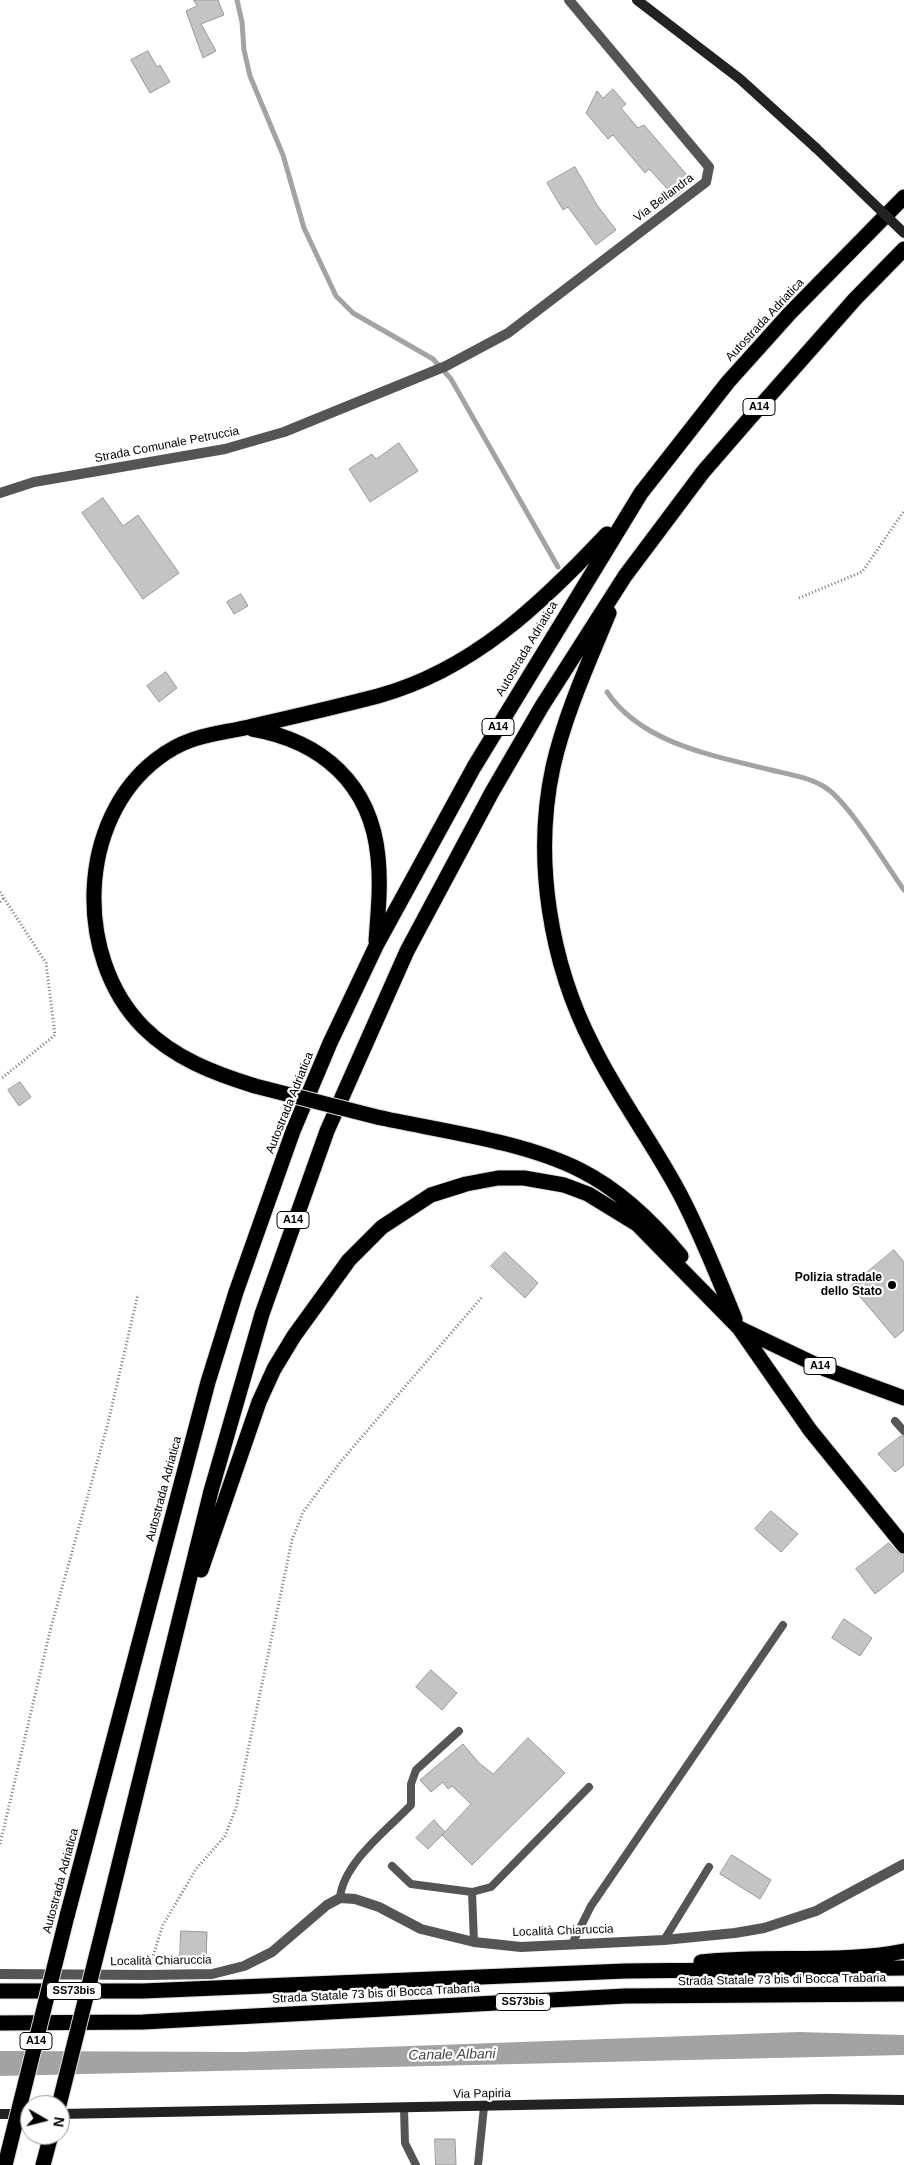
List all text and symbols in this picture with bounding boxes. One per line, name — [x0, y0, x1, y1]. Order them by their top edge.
street label: Via Bellandra — [631, 171, 697, 225]
street label: Autostrada Adriatica — [723, 276, 807, 364]
road number: A14 — [743, 398, 775, 416]
street label: Strada Comunale Petruccia — [94, 424, 240, 466]
street label: Autostrada Adriatica — [493, 599, 561, 699]
road number: A14 — [482, 719, 514, 736]
street label: Autostrada Adriatica — [263, 1050, 317, 1156]
road number: A14 — [277, 1212, 309, 1228]
place label: Polizia stradale dello Stato — [795, 1271, 882, 1299]
marker: Polizia stradale dello Stato — [886, 1279, 898, 1291]
road number: A14 — [804, 1358, 836, 1374]
street label: Autostrada Adriatica — [143, 1435, 185, 1543]
street label: Autostrada Adriatica — [40, 1827, 82, 1935]
street label: Località Chiaruccia — [512, 1922, 614, 1940]
street label: Località Chiaruccia — [110, 1953, 212, 1969]
street label: Strada Statale 73 bis di Bocca Trabaria — [678, 1971, 886, 1989]
street label: Strada Statale 73 bis di Bocca Trabaria — [272, 1981, 480, 2007]
road number: SS73bis — [46, 1982, 102, 2000]
road number: SS73bis — [496, 1994, 550, 2010]
road number: A14 — [20, 2032, 52, 2050]
water label: Canale Albani — [408, 2046, 496, 2064]
street label: Via Papiria — [453, 2086, 511, 2102]
north arrow — [20, 2095, 70, 2145]
text: N — [50, 2116, 67, 2128]

